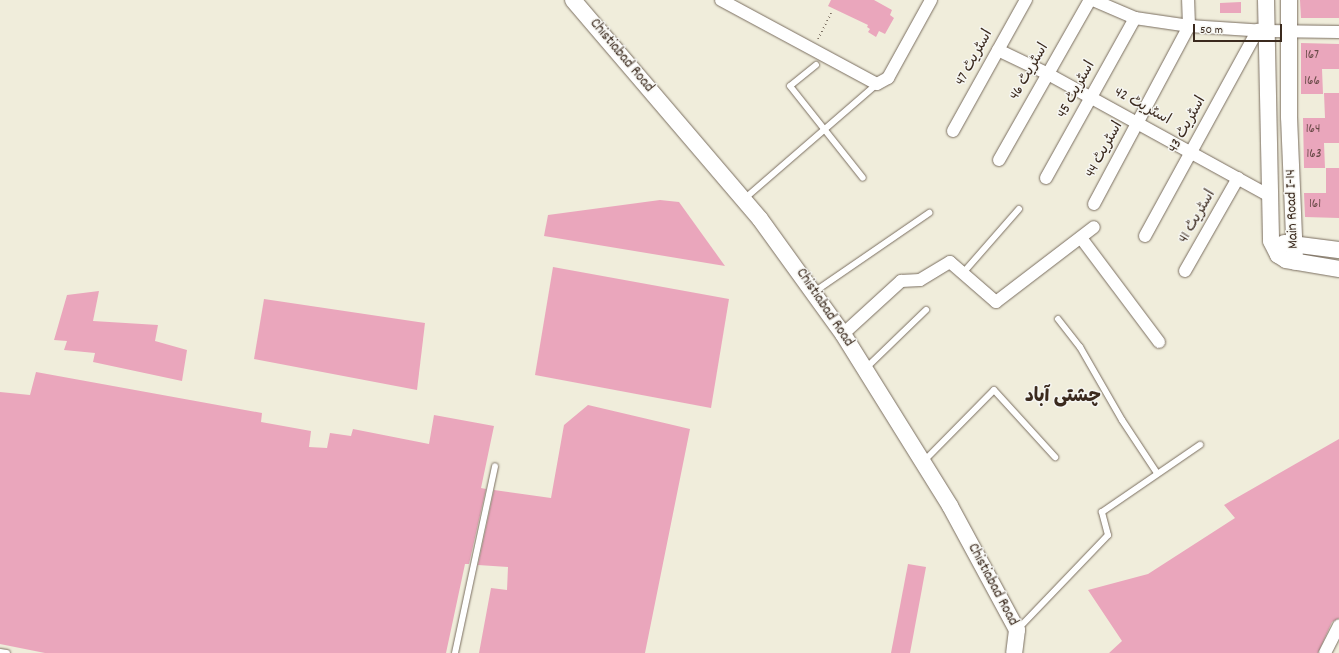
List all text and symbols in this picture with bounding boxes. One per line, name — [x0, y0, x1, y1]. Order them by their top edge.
street label: Chistiabad Road — [585, 15, 657, 97]
scale bar — [1195, 16, 1284, 42]
text: 50 m — [1200, 22, 1223, 39]
street label: اسٹریٹ 47 — [952, 27, 998, 89]
street label: اسٹریٹ 46 — [1007, 40, 1053, 104]
house number: 167 — [1305, 48, 1319, 64]
street label: اسٹریٹ 45 — [1054, 58, 1100, 122]
house number: 166 — [1304, 74, 1320, 90]
street label: اسٹریٹ 42 — [1111, 84, 1173, 130]
street label: اسٹریٹ 43 — [1165, 93, 1211, 157]
street label: اسٹریٹ 44 — [1082, 119, 1128, 181]
house number: 164 — [1306, 122, 1320, 138]
house number: 163 — [1307, 147, 1321, 163]
street label: Main Road I-14 — [1283, 169, 1303, 249]
street label: اسٹریٹ 41 — [1176, 187, 1220, 247]
house number: 161 — [1309, 197, 1321, 213]
street label: Chistiabad Road — [791, 265, 857, 351]
district label: چشتی آباد — [1025, 387, 1101, 409]
street label: Chistiabad Road — [963, 541, 1021, 629]

